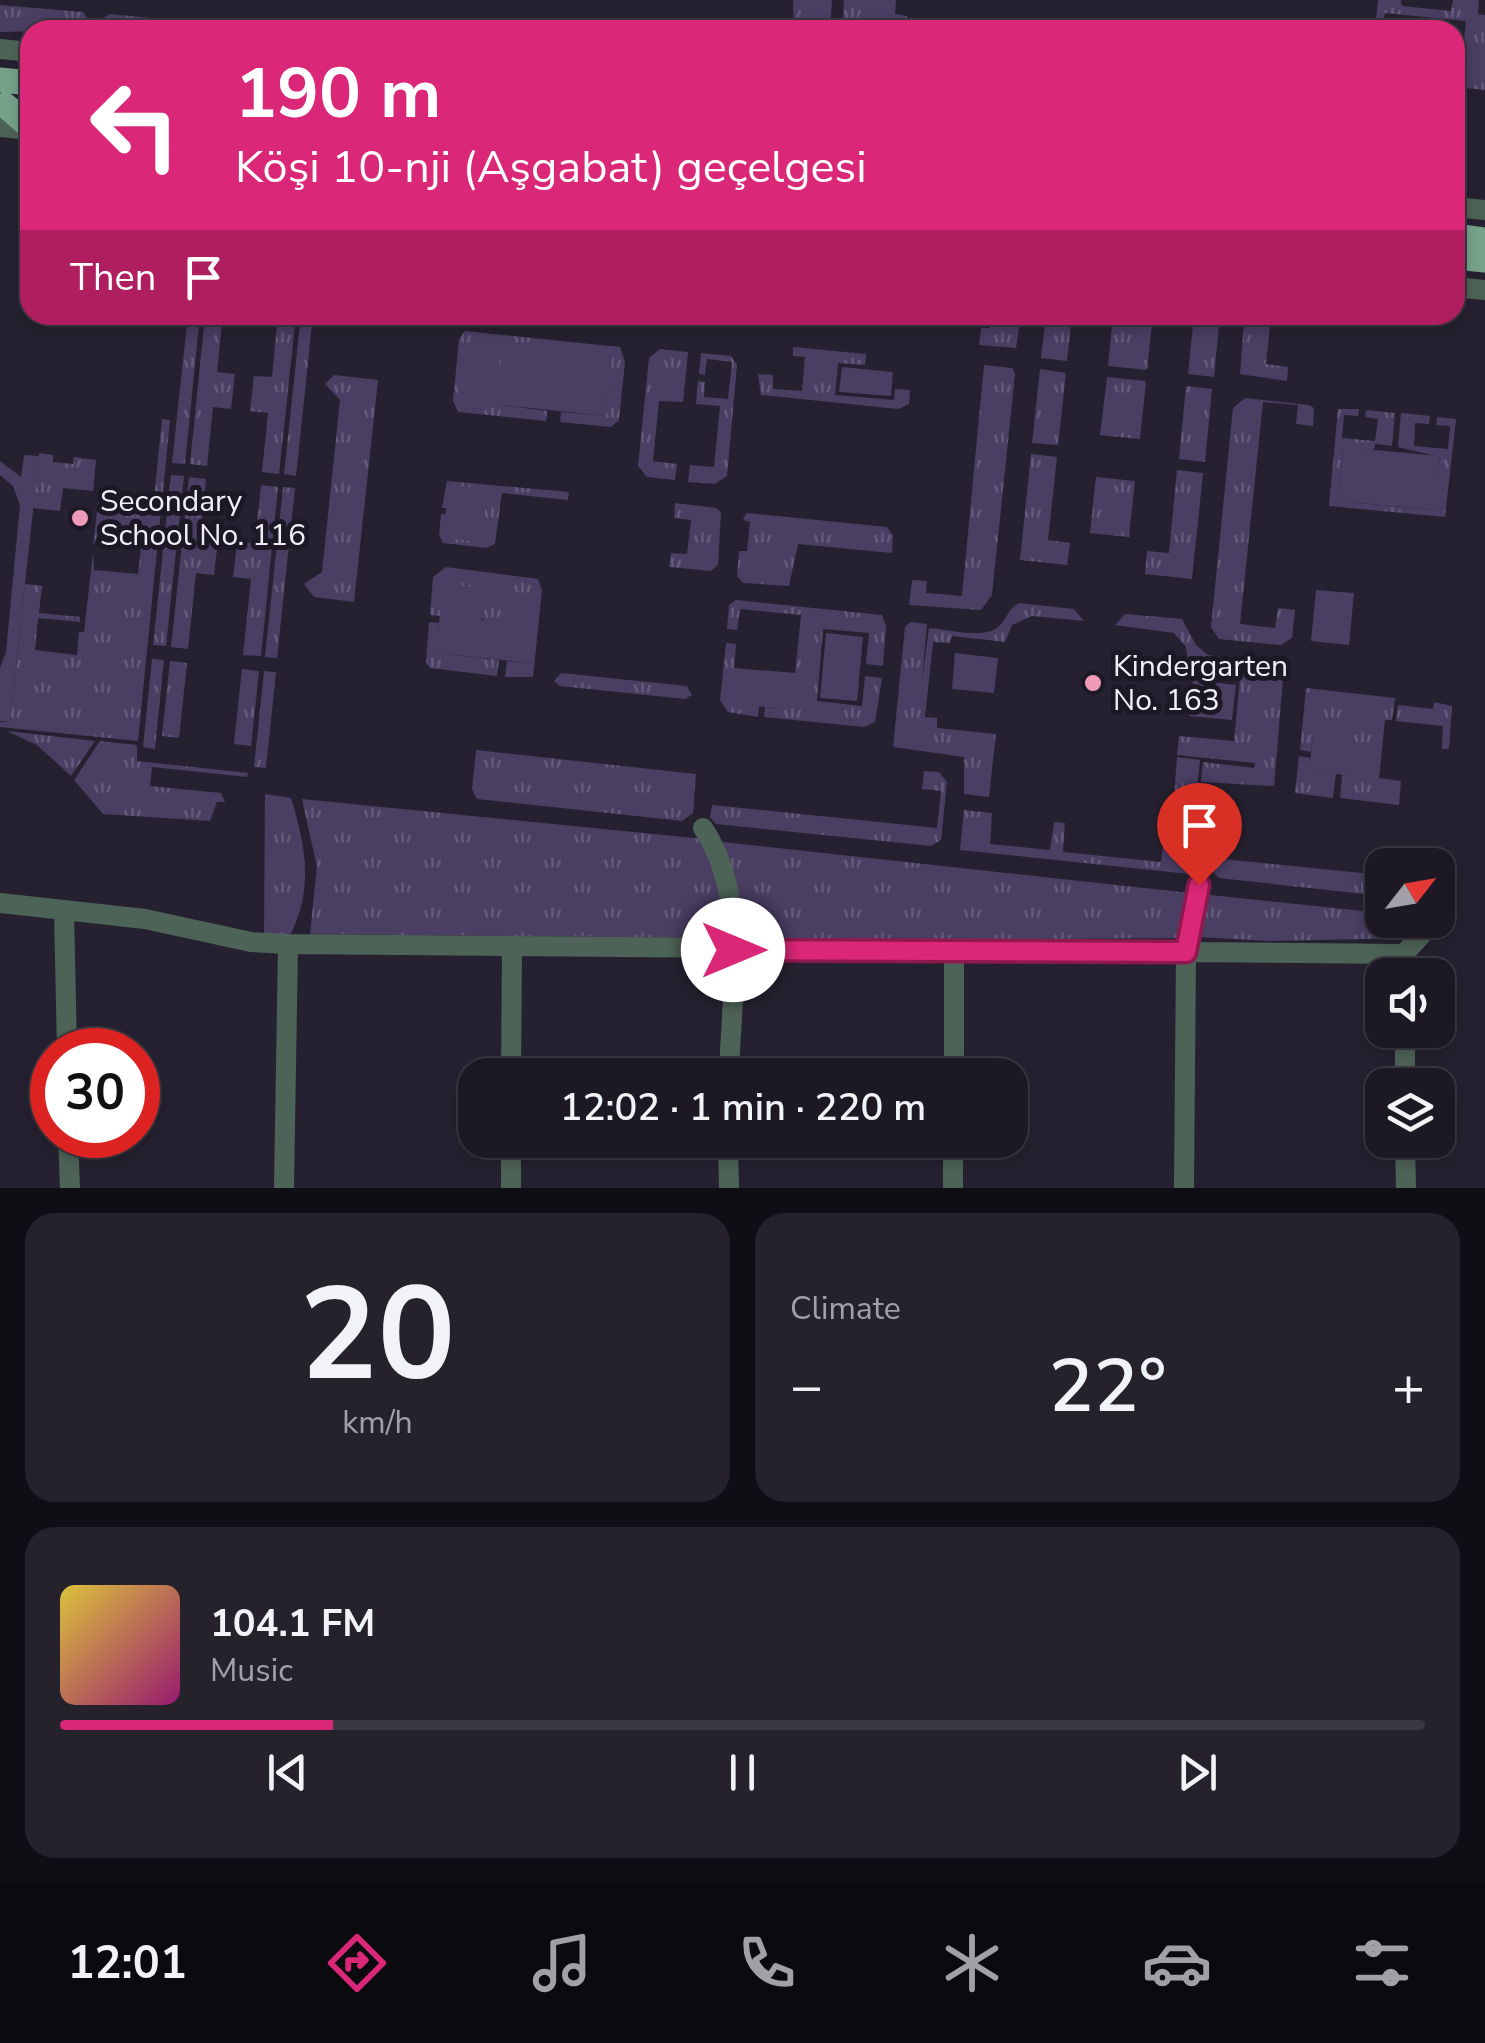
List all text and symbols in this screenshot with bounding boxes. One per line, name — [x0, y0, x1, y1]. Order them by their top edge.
text: 190 m — [235, 46, 441, 142]
icon: left — [70, 60, 200, 190]
text: Köşi 10-nji (Aşgabat) geçelgesi — [235, 137, 867, 198]
icon: arrive — [176, 250, 231, 305]
text: Then — [70, 252, 156, 303]
place label: Secondary School No. 116 — [100, 481, 306, 556]
marker: Secondary School No. 116 — [69, 507, 91, 529]
place label: Kindergarten No. 163 — [1113, 646, 1288, 721]
marker: Kindergarten No. 163 — [1082, 672, 1104, 694]
pin — [1157, 783, 1242, 886]
icon: arrive — [1172, 798, 1227, 853]
north arrow — [1365, 848, 1455, 938]
map controls — [1365, 848, 1455, 1158]
position arrow — [681, 898, 785, 1002]
button: sound — [1365, 958, 1455, 1048]
speed limit sign: 30 — [30, 1028, 160, 1158]
button: layers — [1365, 1068, 1455, 1158]
text: 12:02 · 1 min · 220 m — [560, 1082, 926, 1133]
text: 20 — [299, 1247, 456, 1424]
text: Climate — [790, 1287, 901, 1330]
text: 22° — [1048, 1335, 1167, 1437]
text: − — [790, 1349, 823, 1424]
text: + — [1392, 1349, 1425, 1424]
text: km/h — [342, 1401, 413, 1444]
text: 104.1 FM — [210, 1598, 375, 1649]
text: Music — [210, 1649, 293, 1692]
icon: previous — [260, 1745, 315, 1800]
icon: pause — [715, 1745, 770, 1800]
icon: next — [1170, 1745, 1225, 1800]
icon: directions — [322, 1928, 392, 1998]
icon: music — [527, 1928, 597, 1998]
icon: phone — [732, 1928, 802, 1998]
icon: climate — [937, 1928, 1007, 1998]
icon: car — [1142, 1928, 1212, 1998]
icon: filters — [1347, 1928, 1417, 1998]
text: 12:01 — [68, 1933, 187, 1994]

